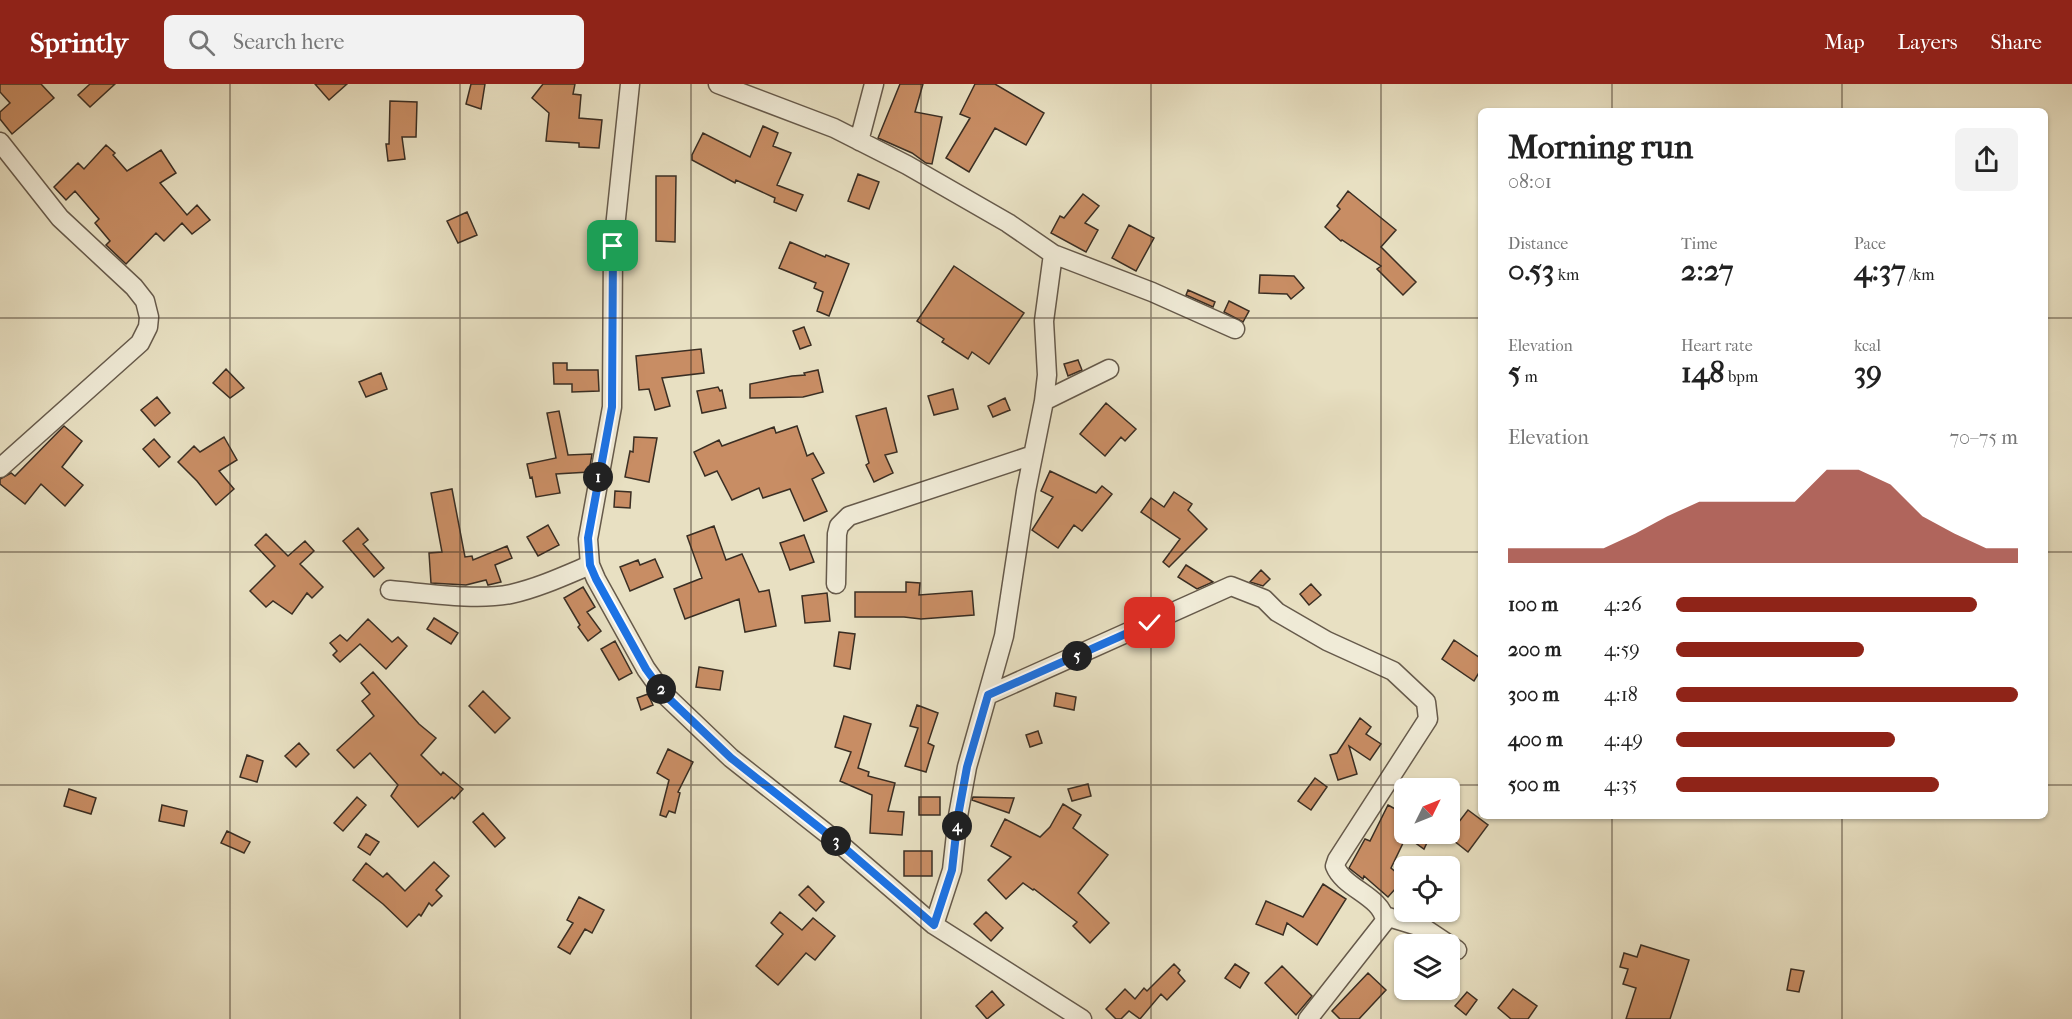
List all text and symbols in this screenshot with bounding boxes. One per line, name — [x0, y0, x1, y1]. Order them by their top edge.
search box — [164, 15, 584, 69]
text: Sprintly — [30, 26, 128, 59]
icon: search — [185, 26, 218, 59]
text: Search here — [233, 29, 344, 55]
text: Map — [1824, 30, 1865, 54]
text: Layers — [1898, 30, 1957, 54]
text: Share — [1990, 30, 2042, 54]
text: Morning run — [1508, 128, 1693, 167]
button: share — [1955, 128, 2018, 191]
text: 08:01 — [1508, 170, 1552, 193]
pin — [587, 220, 638, 271]
icon: arrive — [596, 229, 629, 262]
text: Distance — [1508, 234, 1568, 253]
text: Time — [1681, 234, 1717, 253]
text: Pace — [1854, 234, 1886, 253]
text: 0.53 — [1508, 253, 1554, 288]
text: 2:27 — [1681, 253, 1734, 288]
text: 4:37 — [1854, 253, 1906, 288]
text: km — [1554, 265, 1579, 284]
text: /km — [1906, 265, 1935, 284]
text: Elevation — [1508, 336, 1573, 355]
text: Heart rate — [1681, 336, 1753, 355]
text: kcal — [1854, 336, 1881, 355]
text: 5 — [1508, 355, 1521, 390]
text: 148 — [1681, 355, 1725, 390]
text: 39 — [1854, 355, 1882, 390]
text: m — [1521, 367, 1538, 386]
text: bpm — [1725, 367, 1758, 386]
text: Elevation — [1508, 426, 1589, 449]
text: 70–75 m — [1949, 426, 2018, 449]
pin: 1 — [583, 462, 613, 492]
text: 1 — [595, 467, 601, 486]
text: 100 m — [1508, 593, 1558, 616]
text: 4:26 — [1604, 593, 1642, 616]
pin — [1124, 597, 1175, 648]
icon: check — [1133, 606, 1166, 639]
text: 200 m — [1508, 638, 1561, 661]
text: 4:59 — [1604, 638, 1640, 661]
pin: 5 — [1062, 641, 1092, 671]
text: 5 — [1074, 646, 1080, 665]
pin: 2 — [646, 674, 676, 704]
text: 2 — [657, 679, 665, 698]
text: 300 m — [1508, 683, 1559, 706]
text: 4:18 — [1604, 683, 1638, 706]
text: 400 m — [1508, 728, 1563, 751]
text: 4:49 — [1604, 728, 1643, 751]
text: 500 m — [1508, 773, 1560, 796]
text: 4:35 — [1604, 773, 1638, 796]
north arrow — [1394, 778, 1460, 844]
map controls — [1394, 778, 1460, 1000]
pin: 4 — [942, 811, 972, 841]
text: 4 — [952, 816, 962, 835]
pin: 3 — [821, 826, 851, 856]
text: 3 — [833, 831, 839, 850]
button: locate — [1394, 856, 1460, 922]
button: layers — [1394, 934, 1460, 1000]

